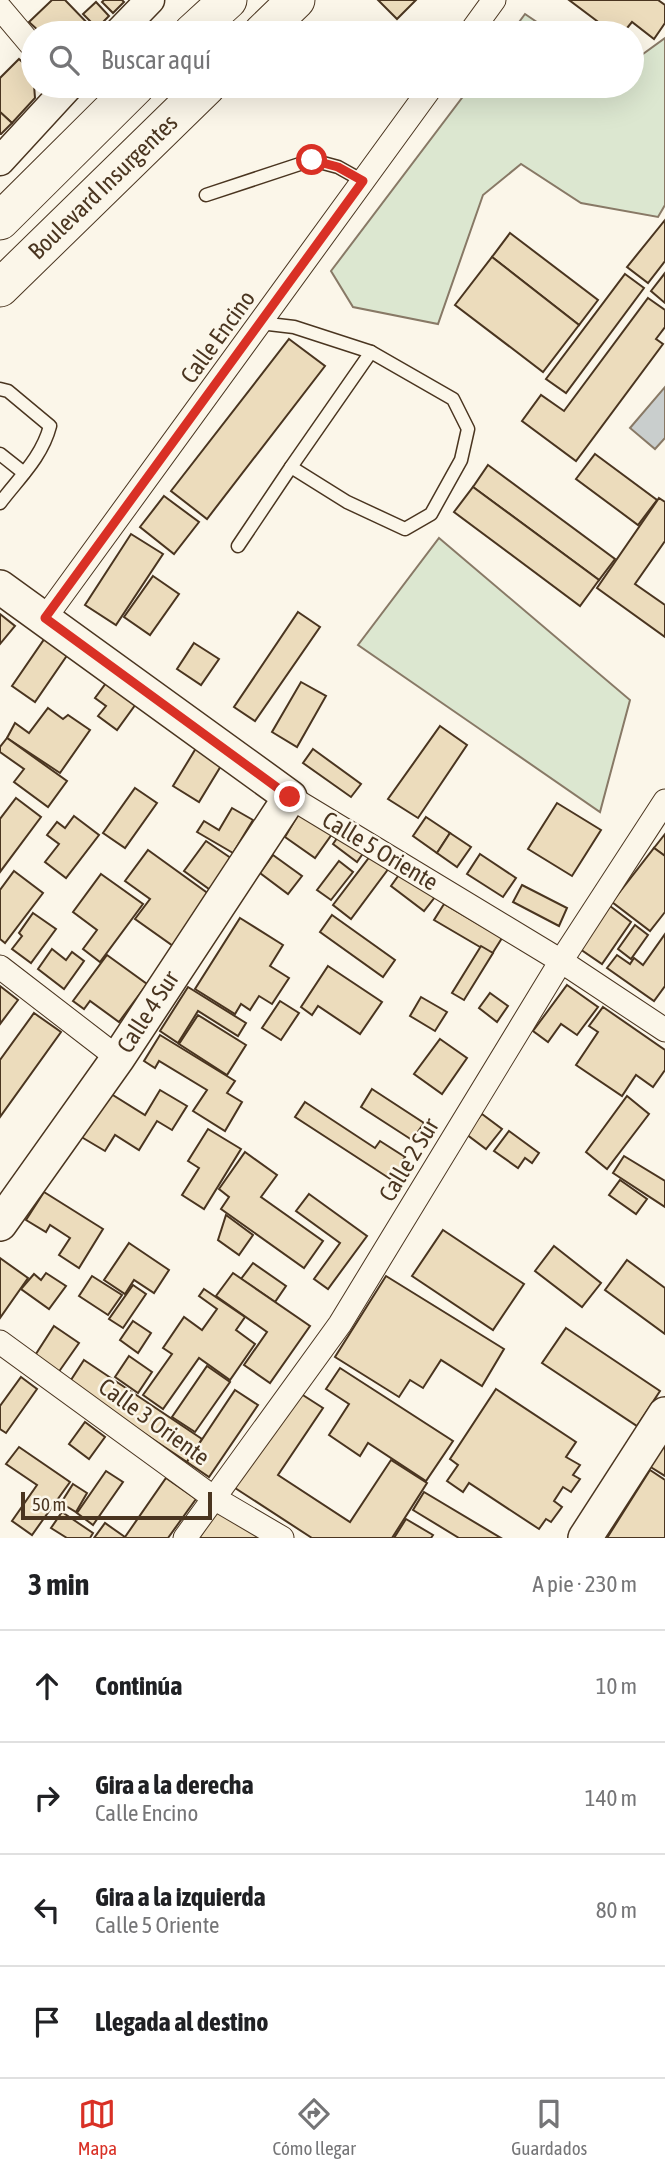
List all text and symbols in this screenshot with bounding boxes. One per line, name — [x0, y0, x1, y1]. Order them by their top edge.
search box — [21, 21, 644, 98]
icon: search — [45, 41, 83, 79]
text: Buscar aquí — [101, 45, 211, 75]
street label: Boulevard Insurgentes — [23, 109, 183, 264]
route start — [296, 144, 327, 175]
street label: Calle Encino — [175, 285, 260, 388]
route end — [274, 781, 305, 812]
street label: Calle 5 Oriente — [318, 806, 443, 896]
street label: Calle 4 Sur — [111, 965, 184, 1058]
street label: Calle 2 Sur — [373, 1113, 444, 1206]
street label: Calle 3 Oriente — [94, 1372, 215, 1471]
scale bar — [21, 1489, 212, 1521]
text: 50 m — [32, 1493, 66, 1515]
text: 3 min — [28, 1567, 89, 1601]
text: A pie · 230 m — [533, 1571, 637, 1597]
icon: ahead — [28, 1667, 66, 1705]
text: Continúa — [95, 1671, 182, 1701]
text: 10 m — [596, 1673, 637, 1699]
text: Gira a la derecha — [95, 1770, 254, 1800]
icon: right — [28, 1779, 66, 1817]
text: 140 m — [585, 1785, 637, 1811]
text: Calle Encino — [95, 1800, 198, 1826]
text: Gira a la izquierda — [95, 1882, 266, 1912]
icon: left — [28, 1891, 66, 1929]
text: 80 m — [596, 1897, 637, 1923]
text: Calle 5 Oriente — [95, 1912, 220, 1938]
icon: arrive — [28, 2003, 66, 2041]
text: Llegada al destino — [95, 2007, 268, 2037]
tab: Mapa — [78, 2095, 117, 2159]
tab: Cómo llegar — [272, 2095, 356, 2159]
tab: Guardados — [511, 2095, 587, 2159]

